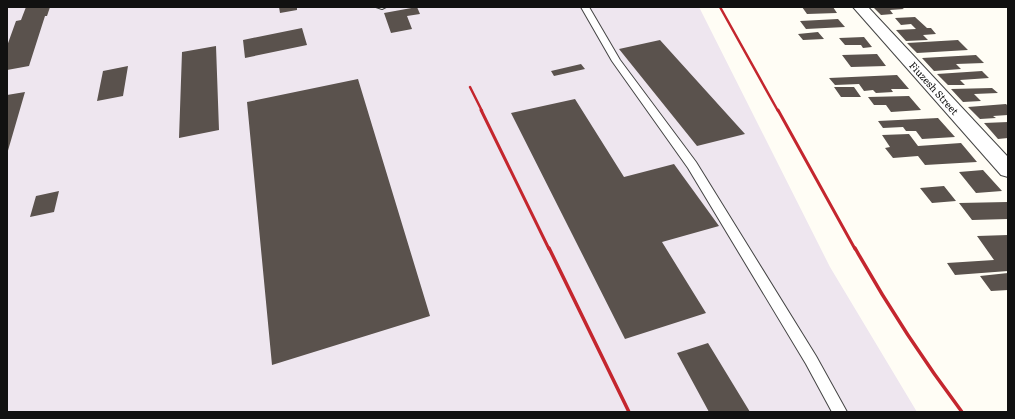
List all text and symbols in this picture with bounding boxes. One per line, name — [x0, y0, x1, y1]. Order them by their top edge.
street label: Fiuzesh Street — [906, 58, 963, 118]

